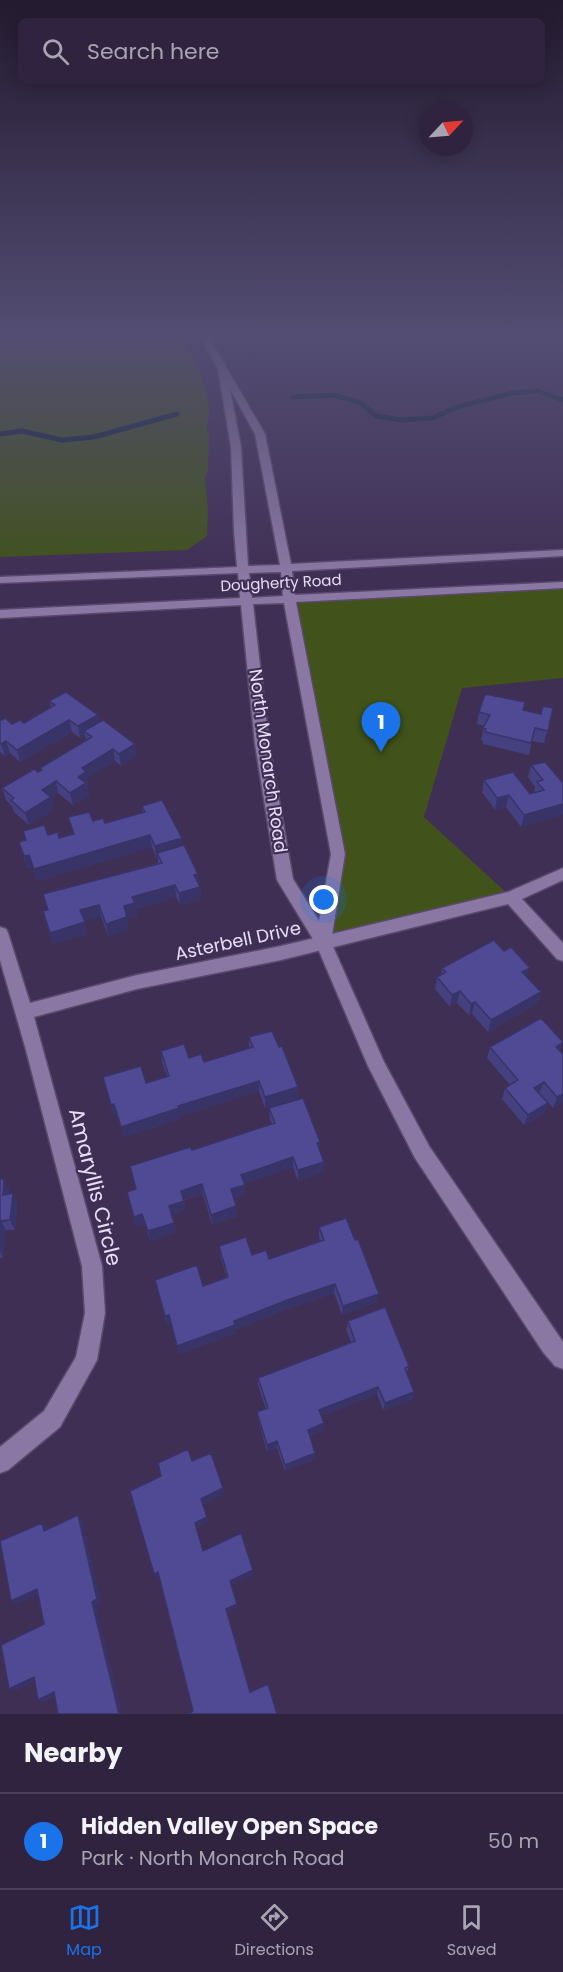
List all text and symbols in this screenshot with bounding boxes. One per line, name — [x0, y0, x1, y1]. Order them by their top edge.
search box — [18, 18, 545, 84]
icon: search — [39, 35, 72, 68]
text: Search here — [87, 36, 220, 67]
north arrow — [419, 102, 473, 156]
street label: Dougherty Road — [220, 569, 342, 596]
street label: North Monarch Road — [243, 667, 294, 854]
pin: 1 — [362, 702, 400, 752]
your location — [309, 885, 338, 914]
street label: Asterbell Drive — [173, 915, 303, 966]
street label: Amaryllis Circle — [62, 1105, 129, 1269]
text: Nearby — [24, 1735, 122, 1771]
text: Hidden Valley Open Space — [81, 1811, 378, 1842]
text: 1 — [40, 1827, 47, 1855]
text: 50 m — [488, 1827, 539, 1855]
text: Park · North Monarch Road — [81, 1844, 345, 1872]
tab: Map — [66, 1901, 102, 1962]
tab: Directions — [235, 1901, 314, 1962]
tab: Saved — [447, 1901, 497, 1962]

